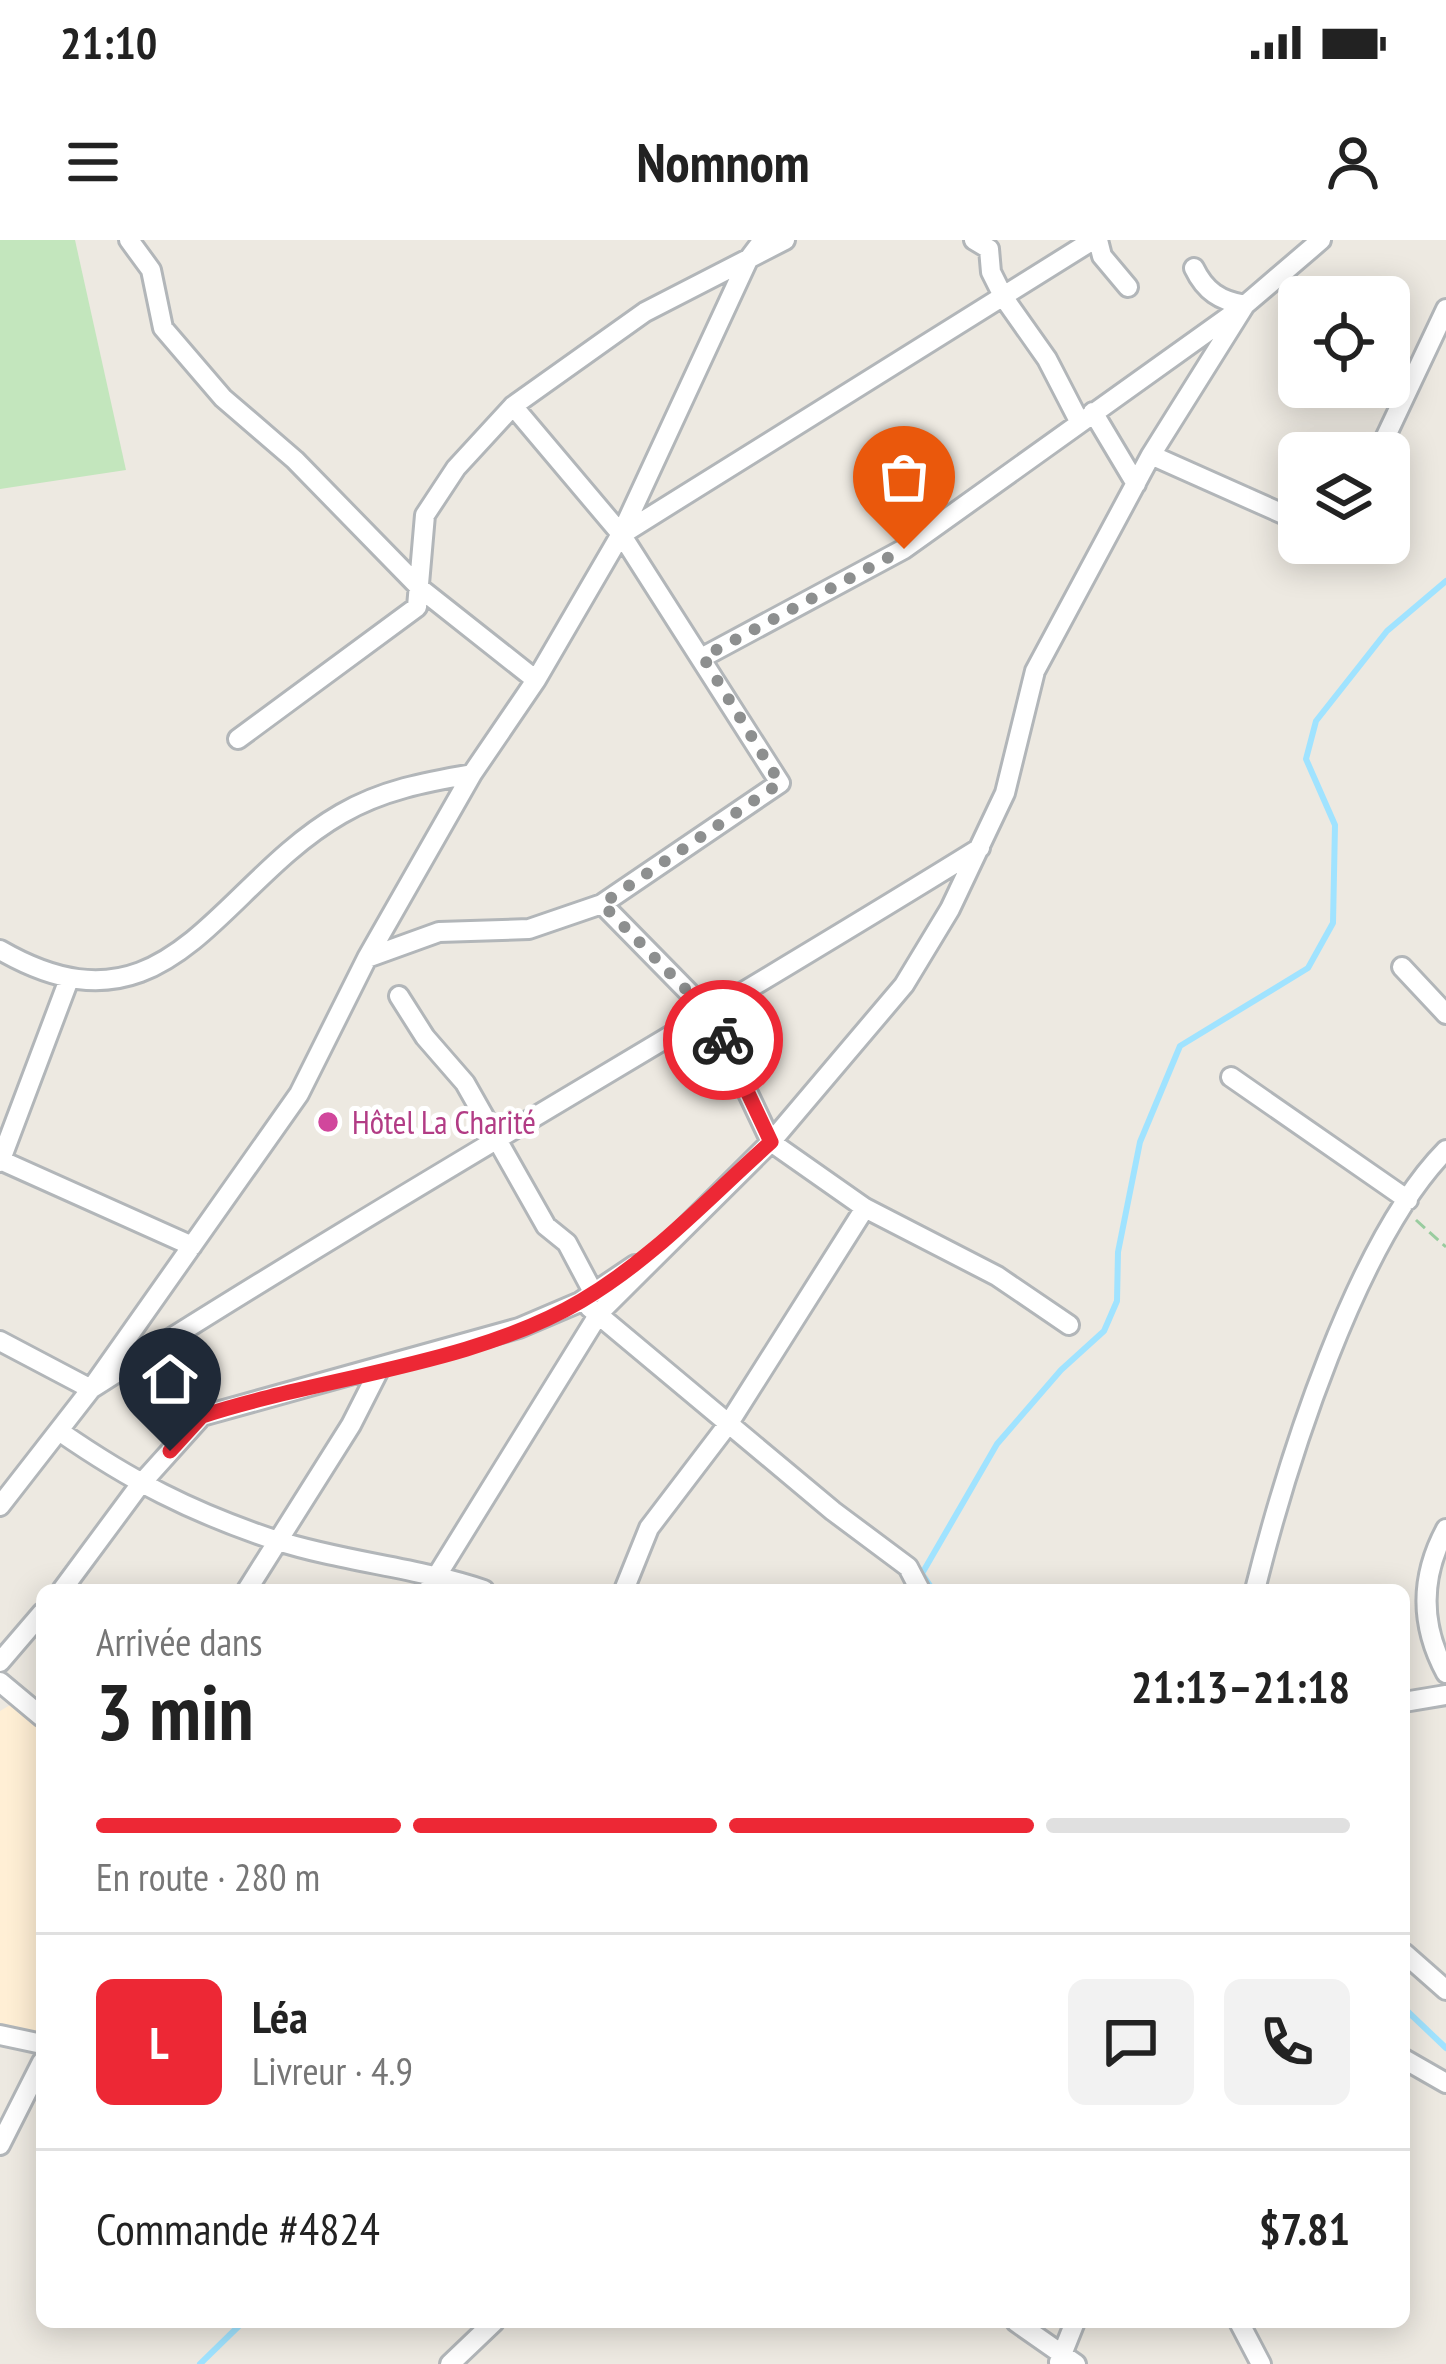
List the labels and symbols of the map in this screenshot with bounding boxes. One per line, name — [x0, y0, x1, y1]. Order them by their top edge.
pin — [853, 426, 955, 549]
courier — [663, 980, 783, 1100]
place label: Hôtel La Charité — [352, 1100, 536, 1143]
marker: Hôtel La Charité — [315, 1109, 341, 1135]
pin — [119, 1328, 221, 1451]

